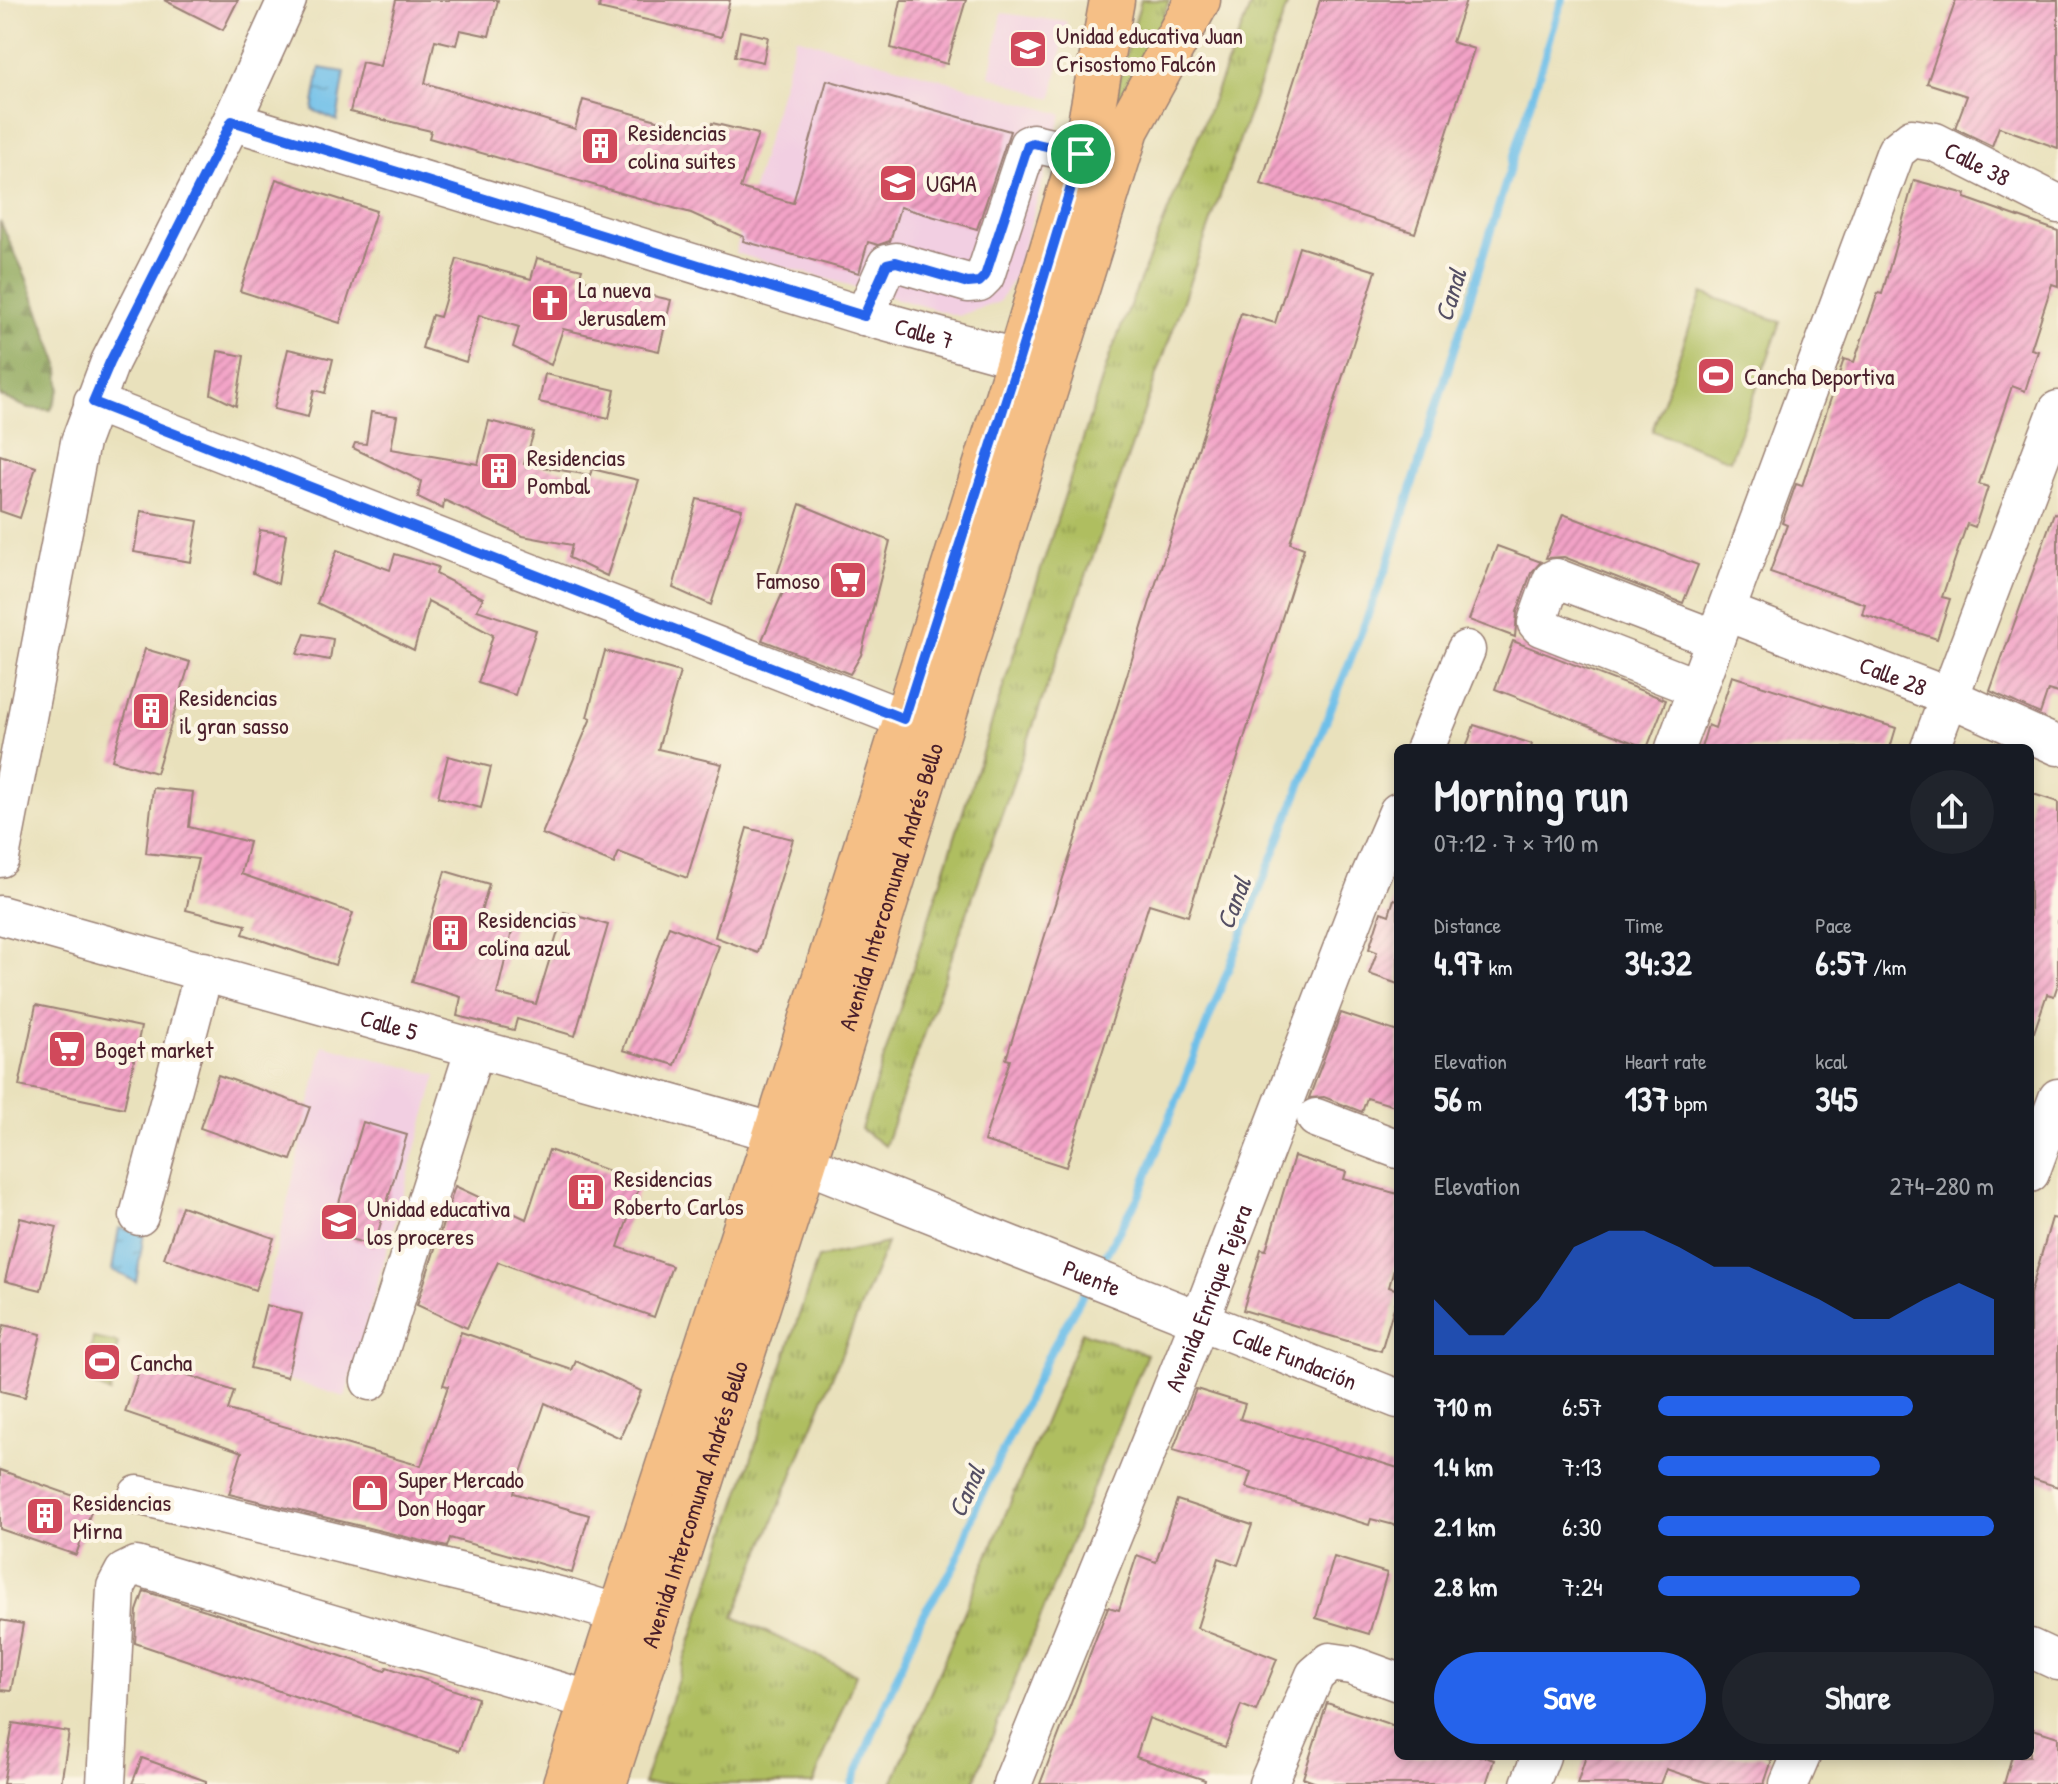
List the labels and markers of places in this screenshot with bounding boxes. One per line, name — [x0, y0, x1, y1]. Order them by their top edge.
place label: Unidad educativa Juan Crisostomo Falcón — [1056, 19, 1243, 79]
school or university icon: Unidad educativa Juan Crisostomo Falcón — [1007, 28, 1049, 70]
place label: Residencias colina suites — [628, 116, 736, 176]
pin — [1047, 120, 1115, 188]
building icon: Residencias colina suites — [579, 125, 621, 167]
school or university icon: UGMA — [877, 162, 919, 204]
place label: UGMA — [926, 167, 977, 199]
place label: La nueva Jerusalem — [578, 273, 666, 333]
church icon: La nueva Jerusalem — [529, 282, 571, 324]
sports icon: Cancha Deportiva — [1695, 355, 1737, 397]
place label: Cancha Deportiva — [1744, 360, 1895, 392]
place label: Residencias Pombal — [527, 441, 625, 501]
building icon: Residencias Pombal — [478, 450, 520, 492]
supermarket icon: Famoso — [827, 559, 869, 601]
place label: Famoso — [756, 564, 820, 596]
place label: Residencias il gran sasso — [179, 681, 289, 741]
building icon: Residencias il gran sasso — [130, 690, 172, 732]
place label: Residencias colina azul — [478, 903, 576, 963]
building icon: Residencias colina azul — [429, 912, 471, 954]
supermarket icon: Boget market — [46, 1028, 88, 1070]
place label: Boget market — [95, 1033, 214, 1065]
place label: Residencias Roberto Carlos — [614, 1162, 744, 1222]
building icon: Residencias Roberto Carlos — [565, 1171, 607, 1213]
place label: Unidad educativa los proceres — [367, 1192, 510, 1252]
school or university icon: Unidad educativa los proceres — [318, 1201, 360, 1243]
sports icon: Cancha — [81, 1341, 123, 1383]
place label: Cancha — [130, 1346, 192, 1378]
place label: Super Mercado Don Hogar — [398, 1463, 524, 1523]
shop icon: Super Mercado Don Hogar — [349, 1472, 391, 1514]
place label: Residencias Mirna — [73, 1486, 171, 1546]
building icon: Residencias Mirna — [24, 1495, 66, 1537]

